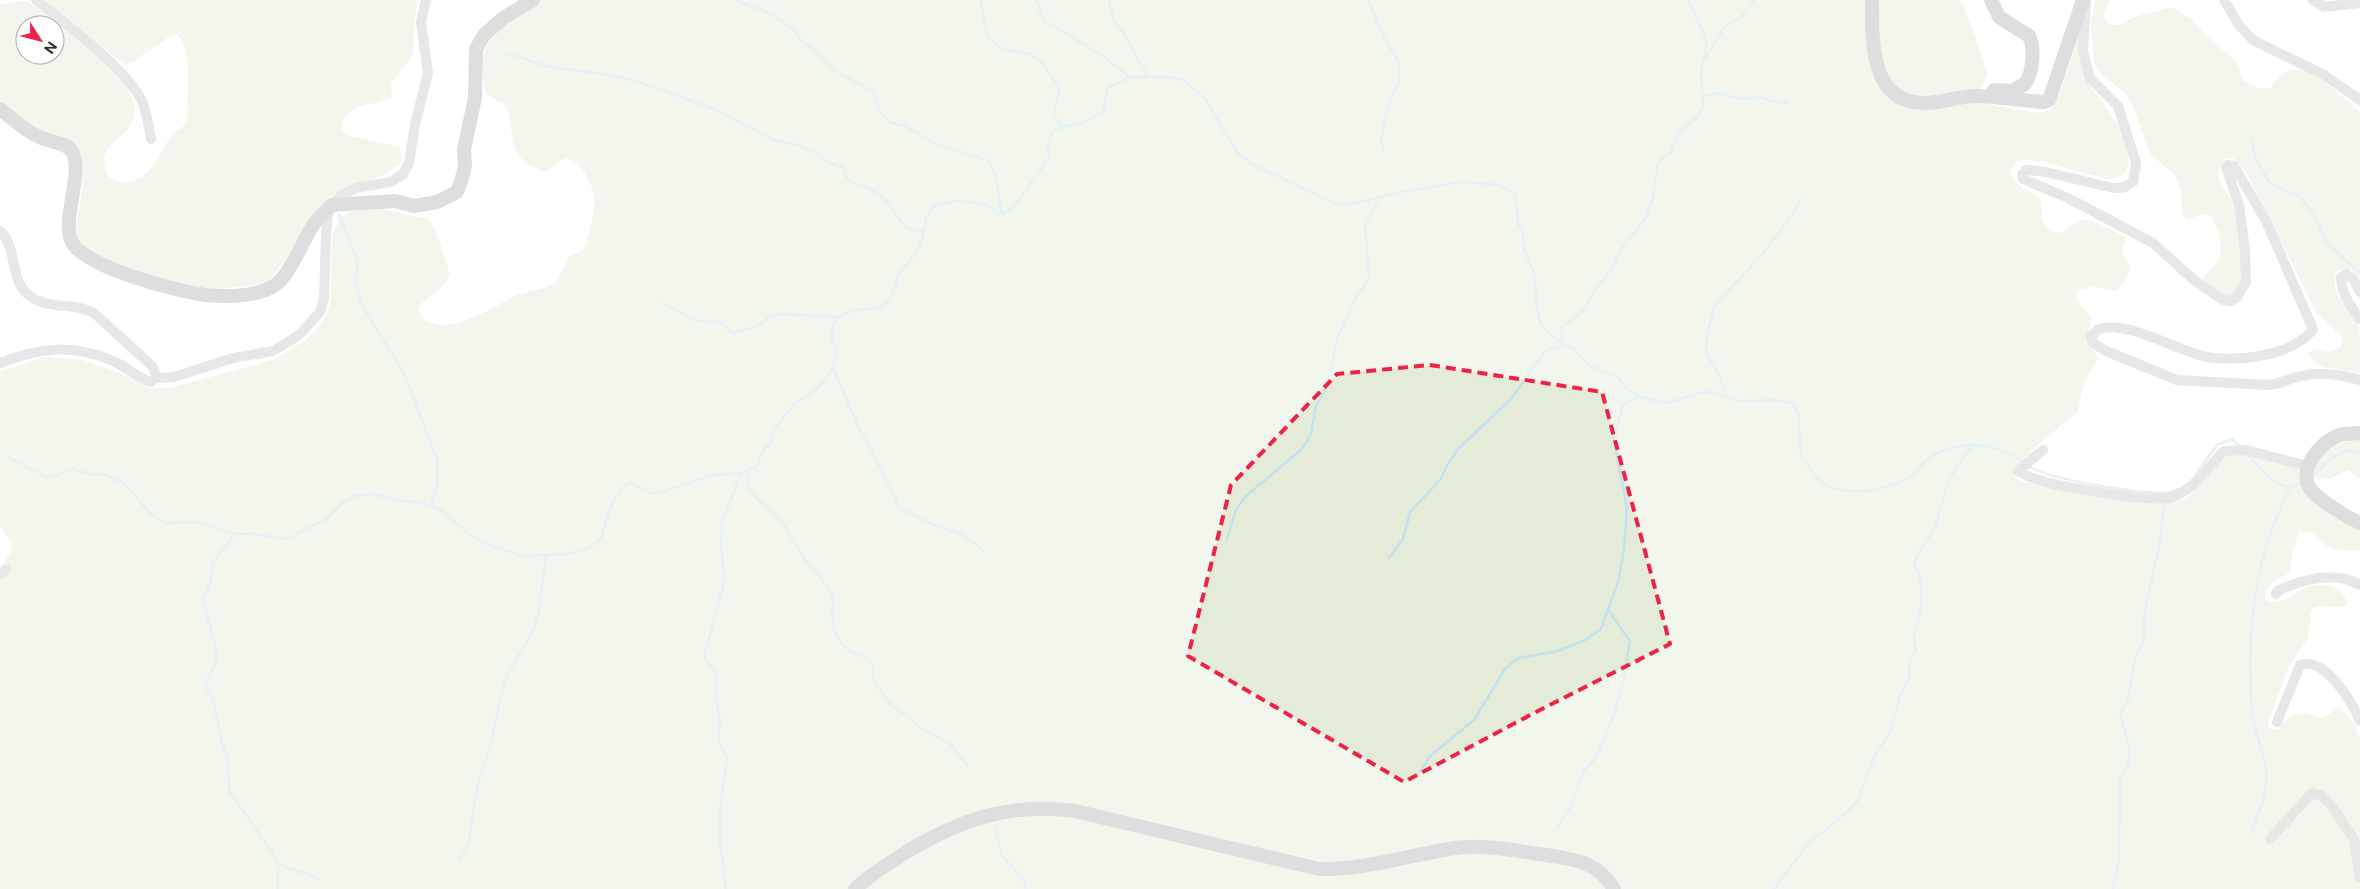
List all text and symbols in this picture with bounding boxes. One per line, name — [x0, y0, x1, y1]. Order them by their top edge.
north arrow — [15, 15, 65, 65]
text: N — [41, 39, 60, 57]

